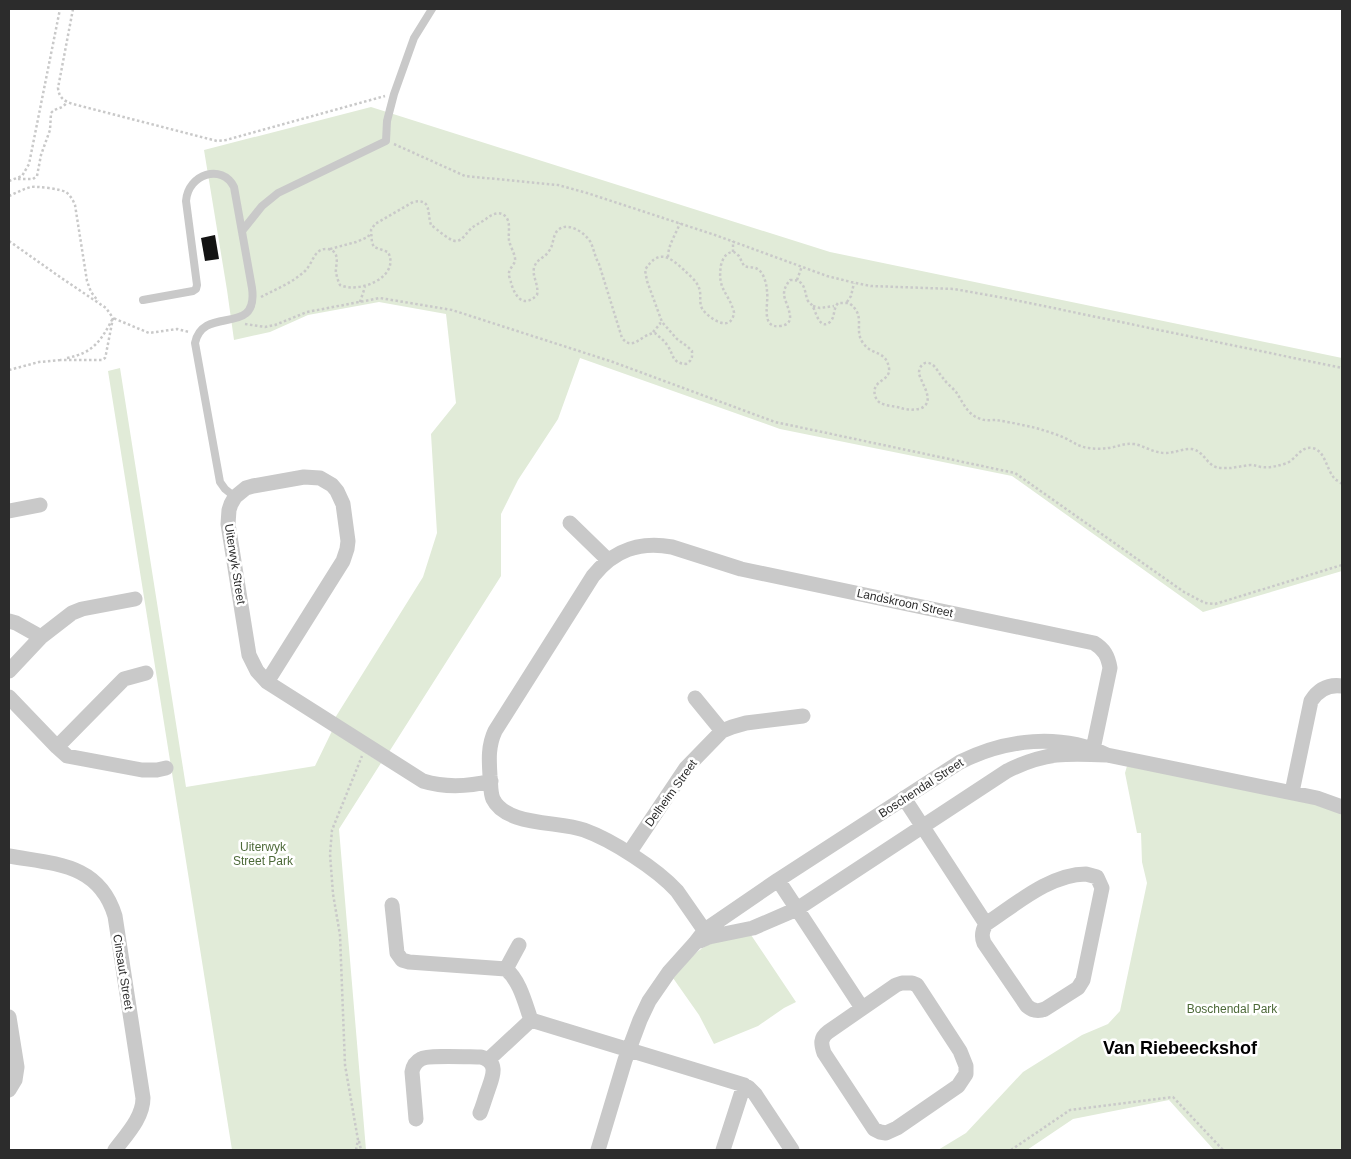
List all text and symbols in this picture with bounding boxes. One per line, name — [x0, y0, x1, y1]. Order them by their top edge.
street label: Uiterwyk Street — [222, 523, 248, 606]
street label: Landskroon Street — [856, 586, 955, 620]
street label: Boschendal Street — [876, 755, 966, 821]
street label: Delheim Street — [642, 756, 700, 829]
park label: Uiterwyk Street Park — [233, 840, 294, 868]
street label: Cinsaut Street — [110, 933, 136, 1011]
park label: Boschendal Park — [1187, 1002, 1278, 1016]
district label: Van Riebeeckshof — [1103, 1038, 1258, 1058]

